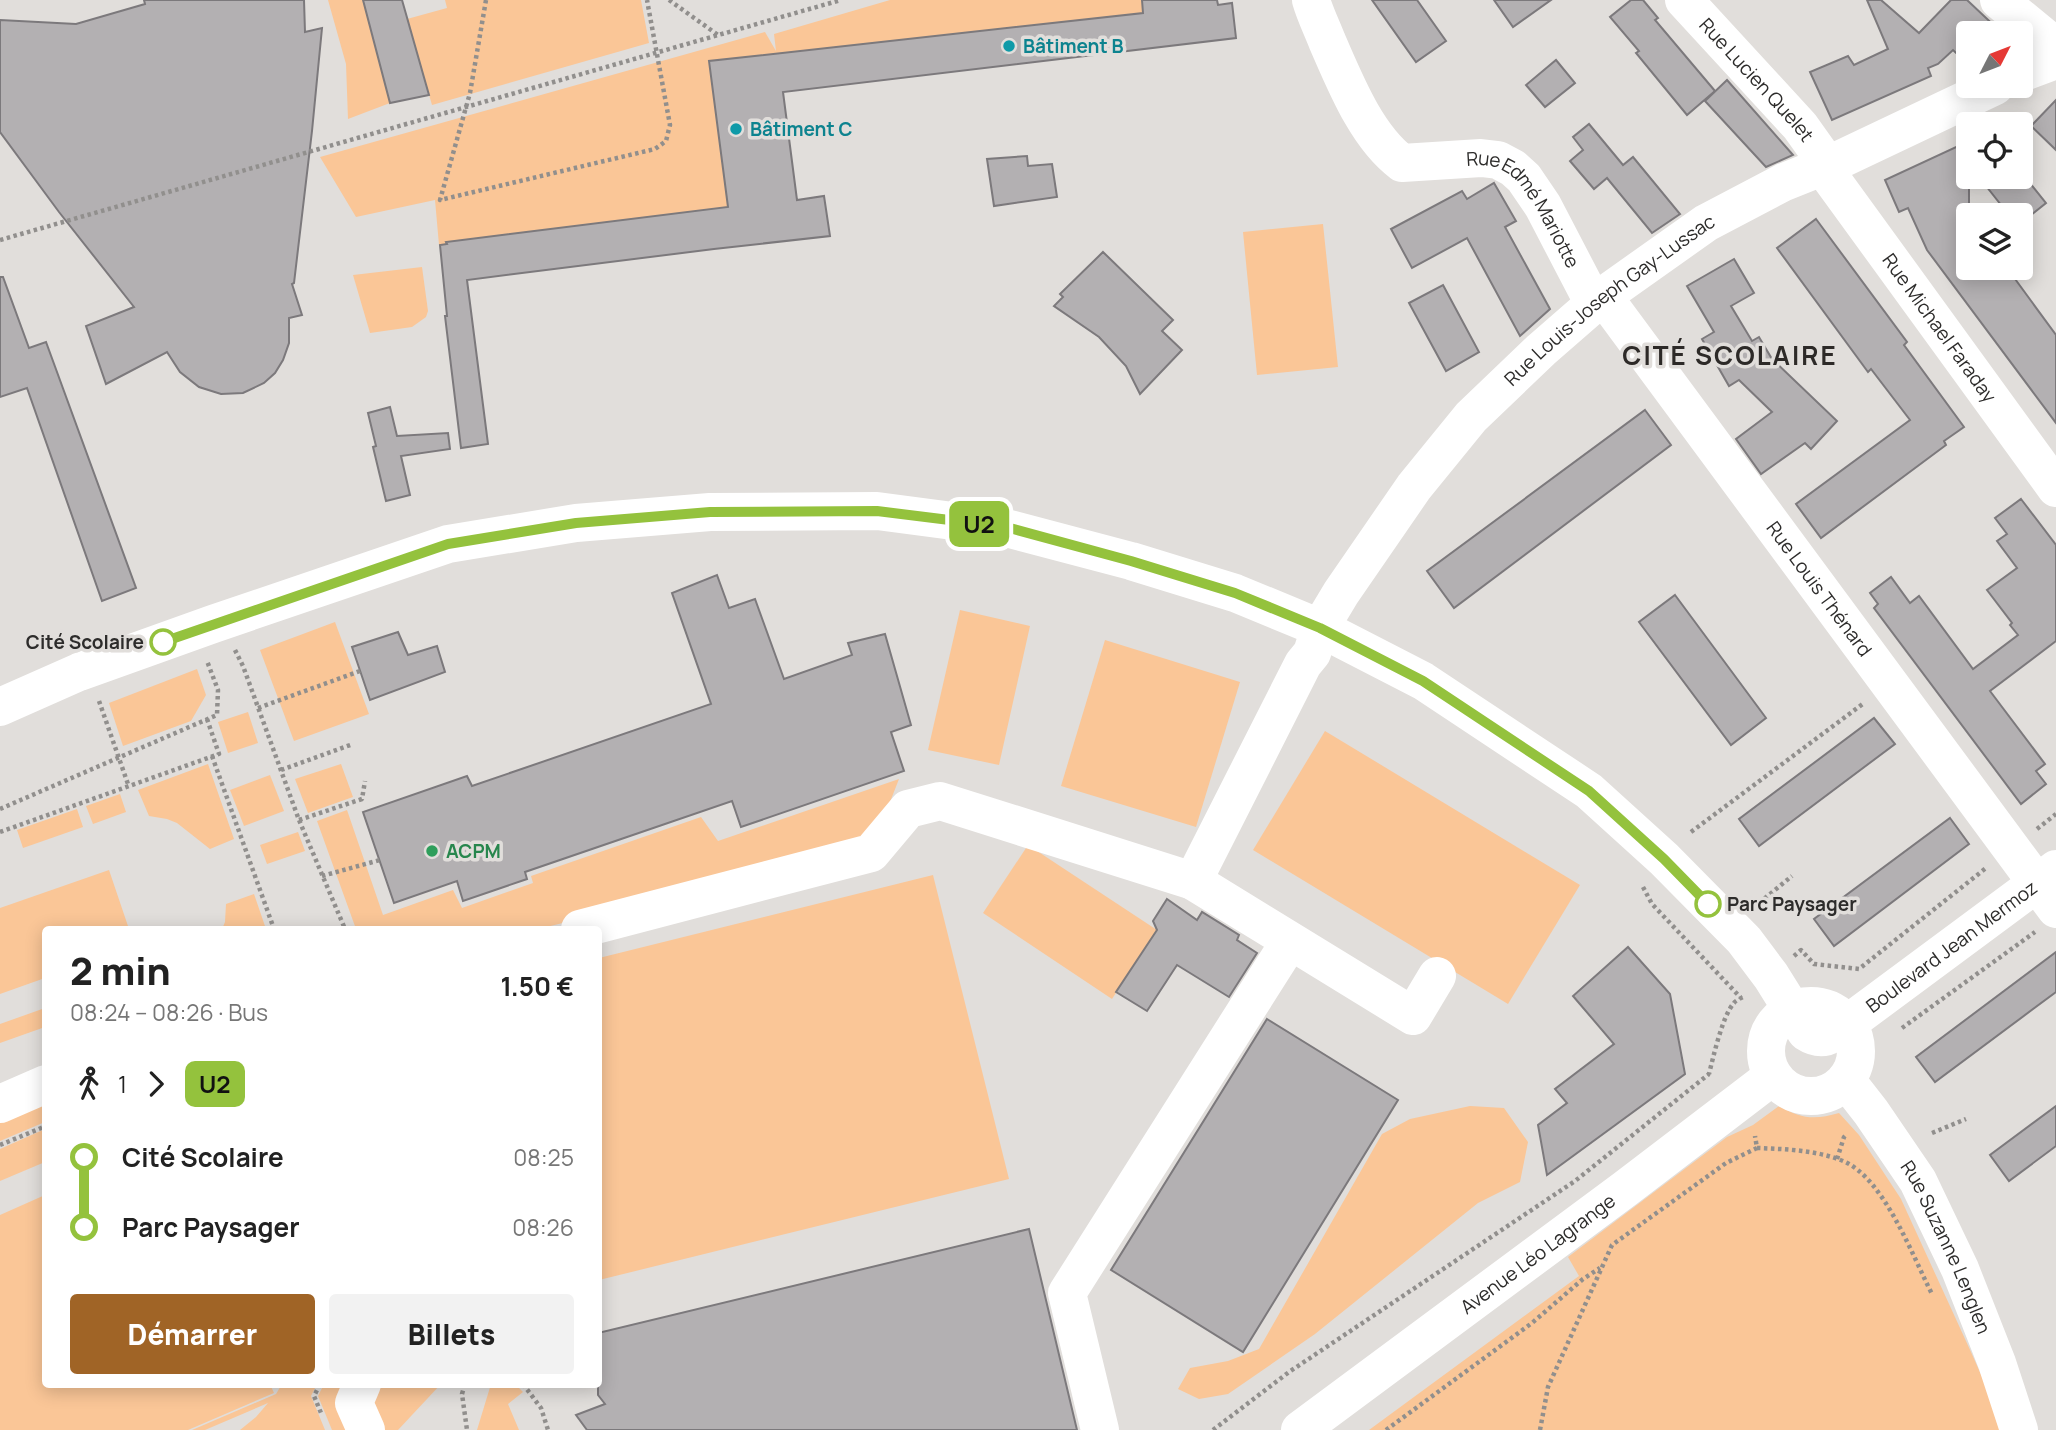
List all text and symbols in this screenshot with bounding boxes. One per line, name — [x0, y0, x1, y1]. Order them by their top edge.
street label: Rue Lucien Quelet — [1694, 12, 1820, 147]
north arrow — [1956, 21, 2034, 98]
map controls — [1956, 21, 2033, 280]
place label: Bâtiment B — [1023, 33, 1123, 59]
marker: Bâtiment B — [1001, 38, 1017, 54]
button: locate — [1956, 112, 2033, 189]
place label: Bâtiment C — [750, 116, 853, 142]
marker: Bâtiment C — [728, 121, 744, 137]
street label: Rue Edmé Mariotte — [1465, 145, 1586, 272]
button: layers — [1956, 203, 2033, 280]
street label: Rue Louis-Joseph Gay-Lussac — [1498, 208, 1719, 392]
street label: Rue Michael Faraday — [1877, 248, 2003, 408]
district label: CITÉ SCOLAIRE — [1622, 337, 1838, 373]
line badge: U2 — [948, 501, 1010, 547]
text: U2 — [963, 507, 995, 540]
street label: Rue Louis Thénard — [1761, 516, 1878, 662]
place label: Cité Scolaire — [26, 629, 144, 655]
marker: Cité Scolaire — [150, 629, 176, 655]
place label: ACPM — [446, 838, 501, 864]
marker: ACPM — [424, 843, 440, 859]
street label: Boulevard Jean Mermoz — [1860, 874, 2042, 1019]
marker: Parc Paysager — [1695, 891, 1721, 917]
place label: Parc Paysager — [1727, 891, 1857, 917]
text: 2 min — [70, 944, 171, 996]
text: 1.50 € — [500, 968, 574, 1004]
text: 08:24 – 08:26 · Bus — [70, 996, 268, 1028]
icon: walk — [70, 1065, 108, 1103]
icon: forward — [137, 1065, 175, 1103]
text: U2 — [199, 1067, 231, 1100]
text: 1 — [118, 1068, 127, 1100]
text: Cité Scolaire — [122, 1139, 284, 1175]
text: 08:25 — [513, 1141, 574, 1173]
street label: Rue Suzanne Lenglen — [1895, 1155, 1997, 1338]
street label: Avenue Léo Lagrange — [1455, 1188, 1621, 1320]
text: Parc Paysager — [122, 1209, 300, 1245]
text: 08:26 — [512, 1211, 574, 1243]
button: Démarrer — [70, 1294, 315, 1374]
button: Billets — [329, 1294, 574, 1374]

